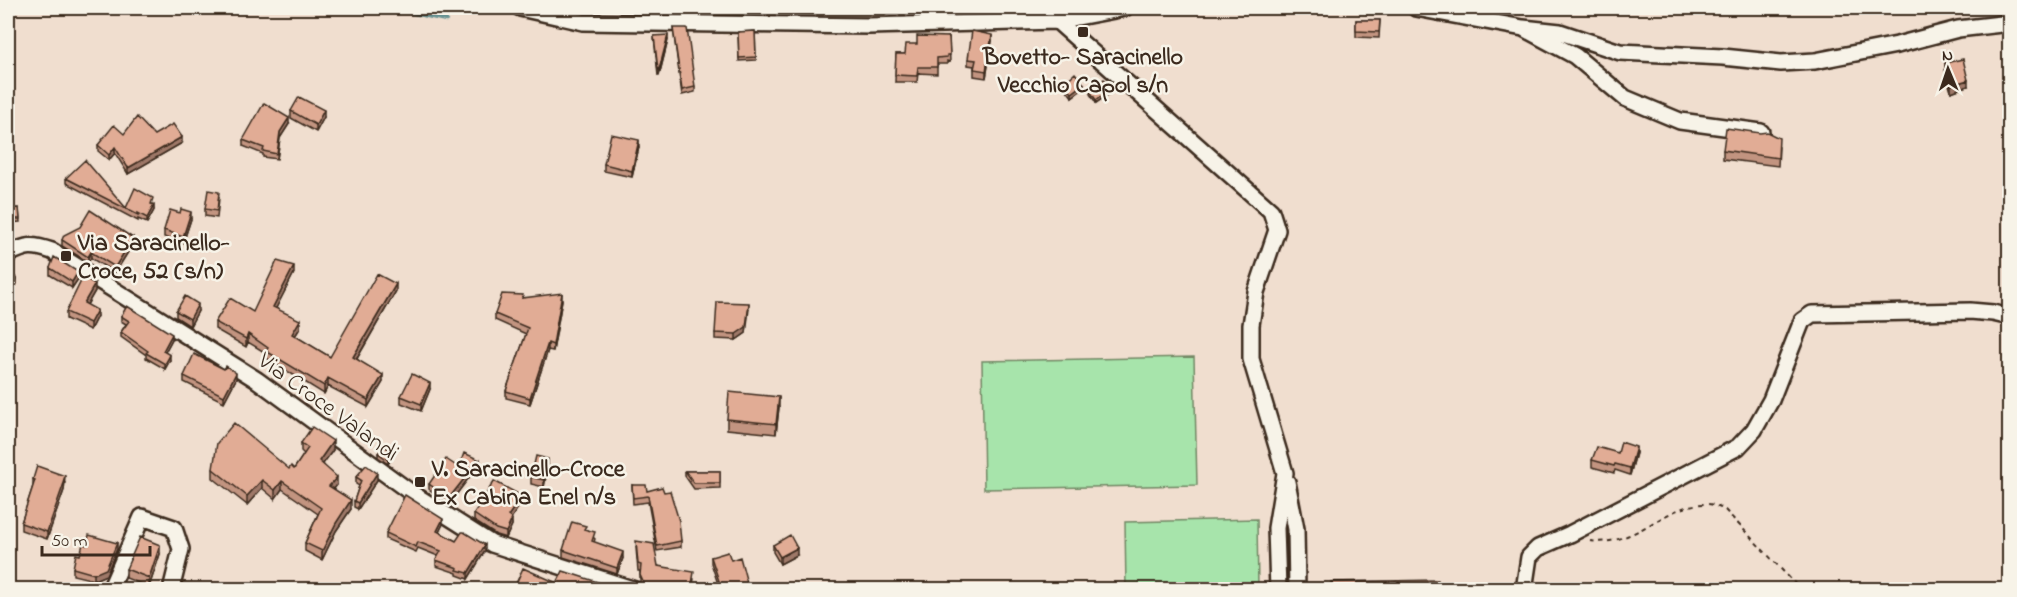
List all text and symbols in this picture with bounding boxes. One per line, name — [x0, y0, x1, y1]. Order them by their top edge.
marker: Bovetto- Saracinello Vecchio Capol s/n — [1076, 25, 1090, 39]
north arrow — [1918, 39, 1978, 99]
place label: Bovetto- Saracinello Vecchio Capol s/n — [982, 41, 1183, 104]
text: N — [1942, 44, 1954, 68]
place label: Via Saracinello- Croce, 52 (s/n) — [77, 227, 230, 290]
marker: Via Saracinello- Croce, 52 (s/n) — [59, 249, 73, 263]
street label: Via Croce Valandi — [249, 344, 405, 471]
place label: V. Saracinello-Croce Ex Cabina Enel n/s — [431, 453, 626, 516]
marker: V. Saracinello-Croce Ex Cabina Enel n/s — [413, 475, 427, 489]
scale bar — [42, 519, 150, 557]
text: 50 m — [51, 529, 88, 555]

